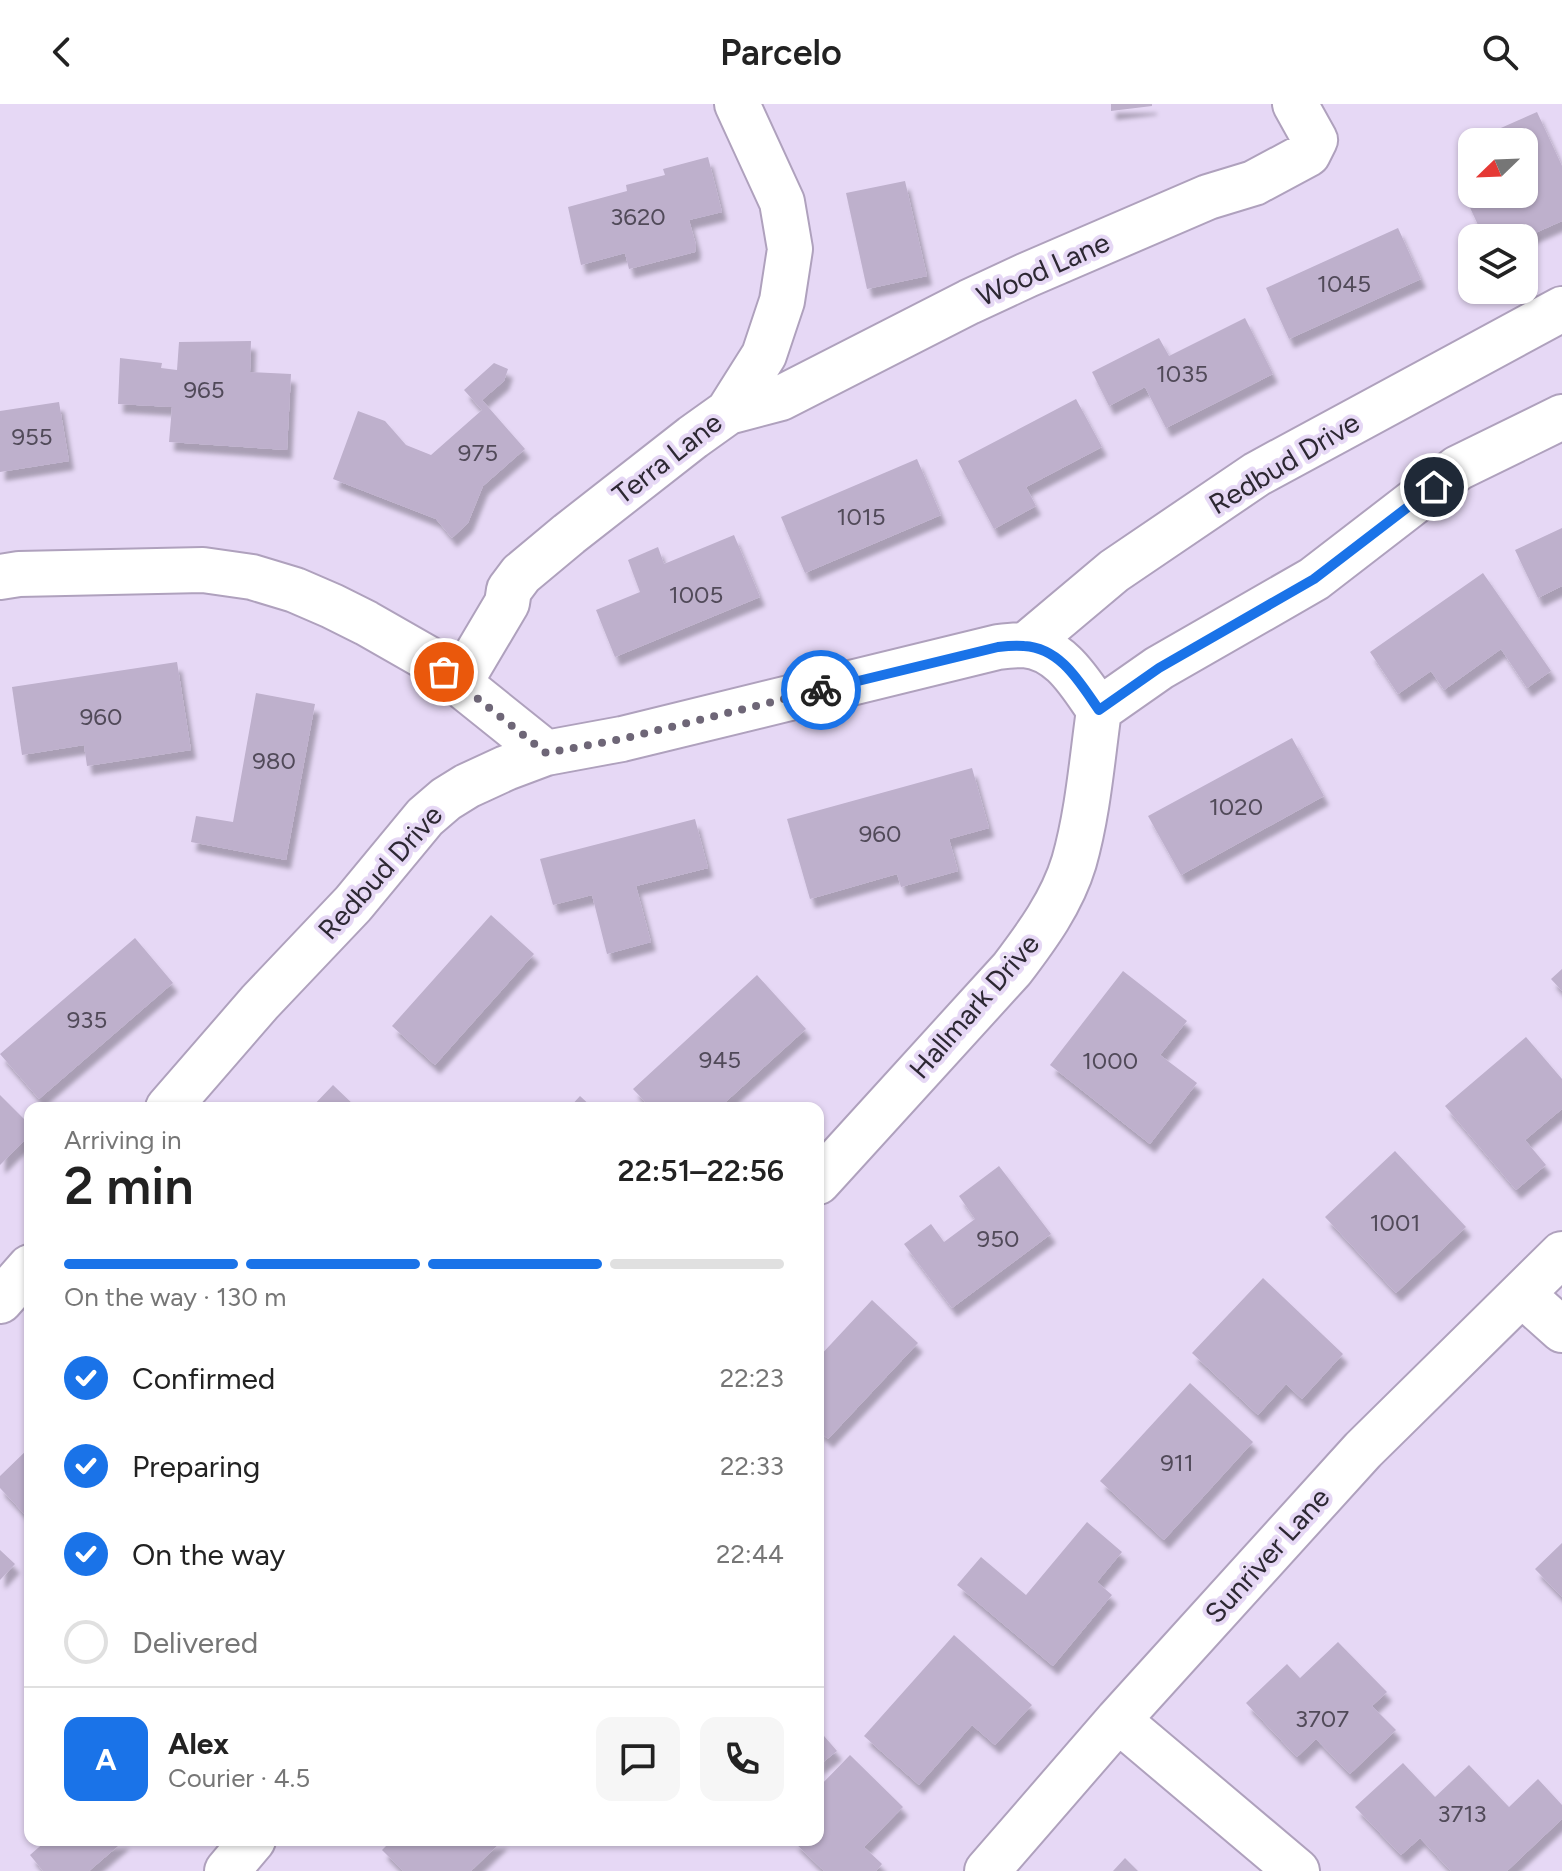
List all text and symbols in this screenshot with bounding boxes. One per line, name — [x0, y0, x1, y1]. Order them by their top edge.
icon: back — [40, 30, 84, 74]
icon: search — [1478, 30, 1522, 74]
text: Parcelo — [720, 31, 842, 74]
north arrow — [1458, 128, 1538, 208]
map controls — [1458, 128, 1538, 304]
house number: 3620 — [610, 202, 666, 231]
button: layers — [1458, 224, 1538, 304]
street label: Wood Lane — [972, 225, 1114, 313]
house number: 1045 — [1317, 269, 1371, 298]
house number: 1035 — [1156, 359, 1208, 388]
house number: 965 — [184, 375, 224, 404]
street label: Terra Lane — [606, 405, 728, 511]
street label: Redbud Drive — [1203, 405, 1365, 521]
house number: 955 — [11, 422, 53, 451]
house number: 975 — [458, 438, 498, 467]
pin — [1400, 453, 1468, 521]
icon: home — [1412, 465, 1456, 509]
house number: 1015 — [836, 502, 886, 531]
house number: 1005 — [669, 580, 723, 609]
pin — [410, 638, 478, 706]
icon: bag — [422, 650, 466, 694]
courier — [781, 650, 861, 730]
icon: bike — [799, 668, 843, 712]
house number: 960 — [80, 702, 122, 731]
house number: 980 — [252, 746, 296, 775]
house number: 1020 — [1209, 792, 1263, 821]
street label: Redbud Drive — [311, 798, 449, 946]
house number: 960 — [859, 819, 901, 848]
street label: Hallmark Drive — [902, 927, 1046, 1085]
house number: 935 — [67, 1005, 107, 1034]
house number: 945 — [699, 1045, 741, 1074]
house number: 1000 — [1082, 1046, 1138, 1075]
text: Arriving in — [64, 1124, 182, 1156]
text: 22:51–22:56 — [618, 1152, 784, 1189]
text: 2 min — [64, 1155, 193, 1217]
house number: 1001 — [1370, 1208, 1420, 1237]
house number: 950 — [977, 1224, 1019, 1253]
text: On the way · 130 m — [64, 1281, 286, 1313]
icon: check — [64, 1356, 108, 1400]
text: Confirmed — [132, 1360, 275, 1397]
text: 22:23 — [720, 1362, 784, 1394]
icon: check — [64, 1444, 108, 1488]
text: Preparing — [132, 1448, 260, 1485]
house number: 911 — [1160, 1448, 1194, 1477]
text: 22:33 — [720, 1450, 784, 1482]
street label: Sunriver Lane — [1197, 1480, 1337, 1630]
icon: check — [64, 1532, 108, 1576]
text: On the way — [132, 1536, 285, 1573]
text: 22:44 — [716, 1538, 784, 1570]
text: Delivered — [132, 1624, 258, 1661]
house number: 3707 — [1295, 1704, 1349, 1733]
button: chat — [596, 1717, 680, 1801]
button: phone — [700, 1717, 784, 1801]
text: Alex — [168, 1725, 229, 1762]
text: A — [95, 1741, 117, 1778]
text: Courier · 4.5 — [168, 1762, 310, 1794]
house number: 3713 — [1438, 1799, 1486, 1828]

